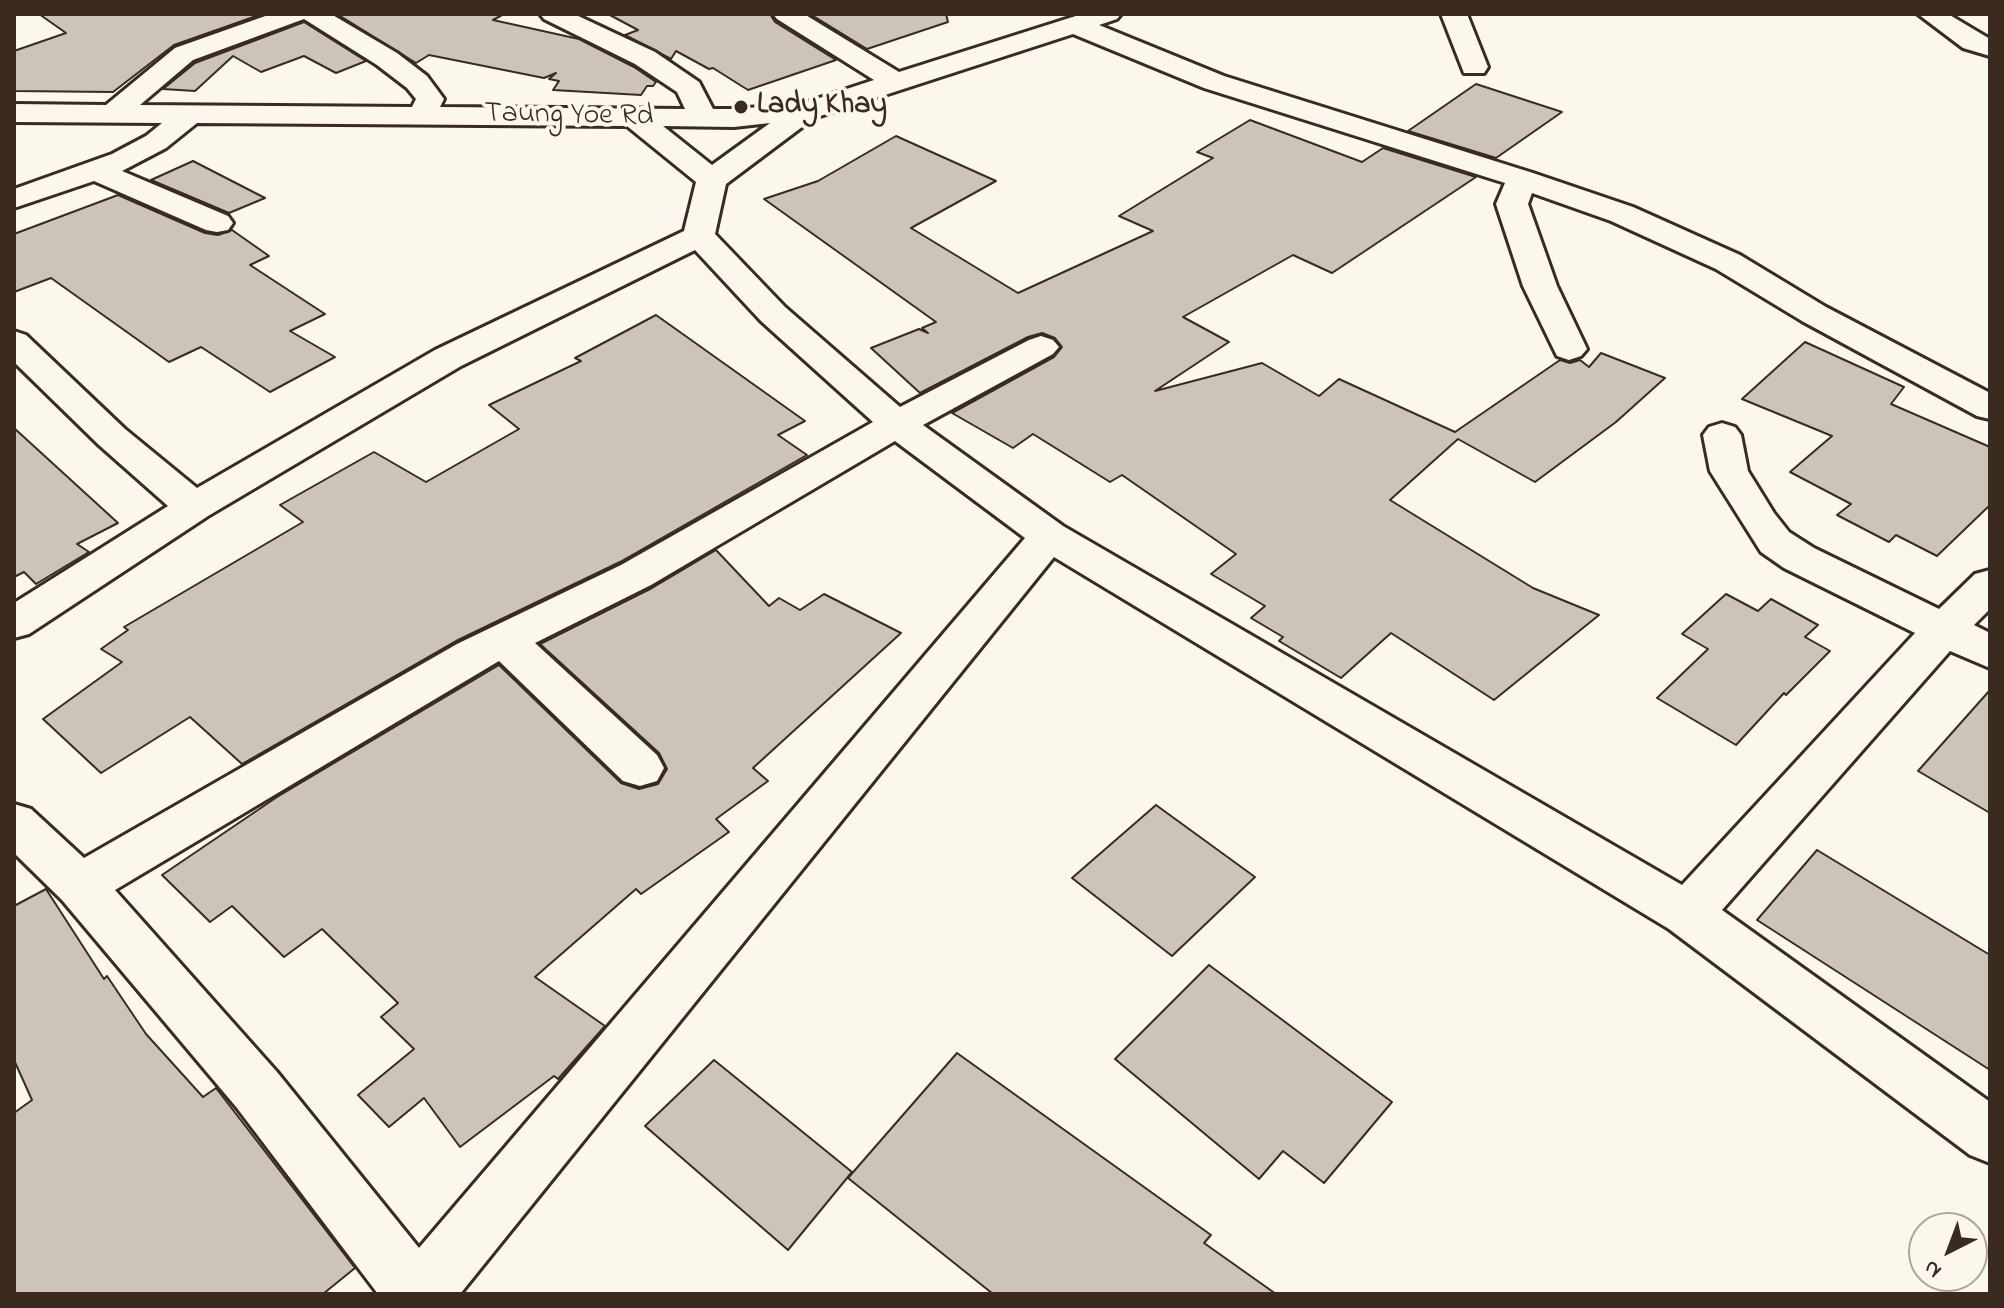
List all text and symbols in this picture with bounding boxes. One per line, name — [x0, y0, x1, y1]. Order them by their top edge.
place label: Lady Khay — [757, 89, 887, 125]
street label: Taung Yoe Rd — [484, 98, 654, 136]
marker: Lady Khay — [732, 98, 750, 116]
north arrow — [1908, 1212, 1988, 1292]
text: N — [1917, 1251, 1950, 1285]

